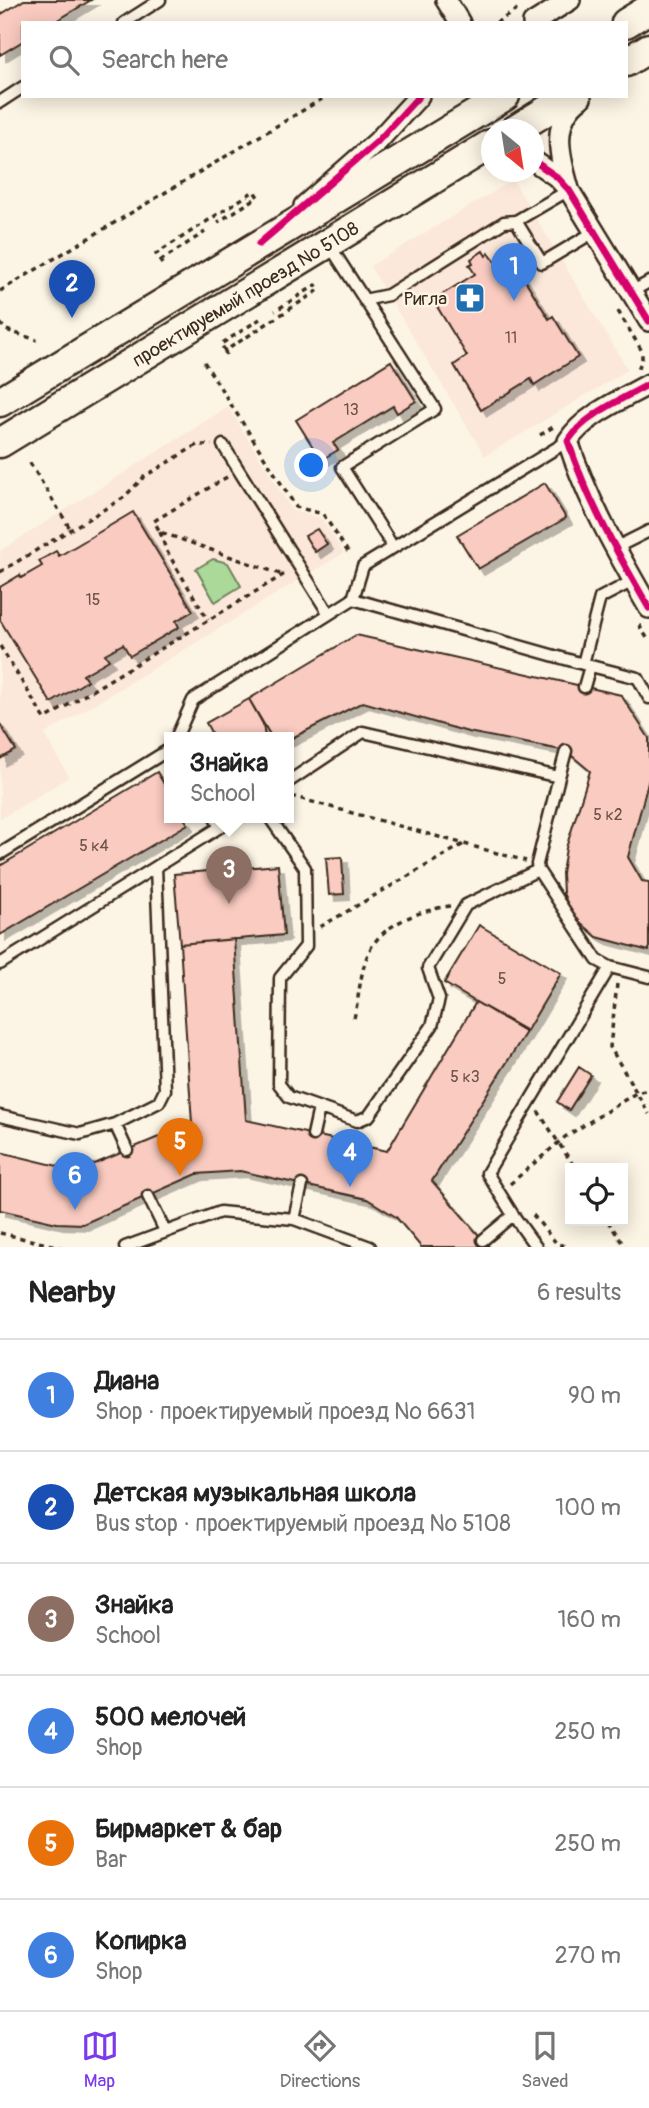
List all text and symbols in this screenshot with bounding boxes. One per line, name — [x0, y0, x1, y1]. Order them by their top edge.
search box — [21, 21, 628, 98]
icon: search — [45, 41, 83, 79]
text: Search here — [101, 44, 228, 76]
north arrow — [481, 119, 544, 182]
street label: проектируемый проезд № 5108 — [128, 216, 363, 373]
pin: 1 — [491, 243, 537, 301]
pin: 2 — [49, 260, 95, 318]
pharmacy icon: Ригла — [453, 281, 487, 315]
place label: Ригла — [404, 287, 447, 311]
house number: 11 — [505, 328, 517, 348]
house number: 13 — [343, 400, 359, 420]
your location — [294, 448, 328, 482]
house number: 15 — [86, 590, 100, 610]
popup — [164, 732, 294, 823]
text: Знайка — [190, 747, 268, 779]
text: School — [190, 779, 256, 808]
house number: 5 к2 — [593, 805, 623, 825]
house number: 5 к4 — [79, 836, 109, 856]
pin: 3 — [206, 846, 252, 904]
house number: 5 — [498, 969, 506, 989]
house number: 5 к3 — [450, 1067, 480, 1087]
pin: 5 — [157, 1118, 203, 1176]
pin: 4 — [327, 1129, 373, 1187]
pin: 6 — [52, 1152, 98, 1210]
map controls — [565, 1163, 628, 1226]
button: locate — [565, 1163, 628, 1226]
text: Nearby — [28, 1274, 115, 1311]
text: 6 results — [537, 1278, 621, 1307]
text: Диана — [95, 1365, 159, 1397]
text: 1 — [47, 1381, 56, 1410]
text: 90 m — [568, 1381, 621, 1410]
text: Shop · проектируемый проезд № 6631 — [95, 1397, 476, 1426]
text: Детская музыкальная школа — [95, 1477, 416, 1509]
text: 2 — [45, 1493, 57, 1522]
text: 100 m — [555, 1493, 621, 1522]
text: Bus stop · проектируемый проезд № 5108 — [95, 1509, 511, 1538]
text: Знайка — [95, 1589, 174, 1621]
text: 3 — [45, 1605, 57, 1634]
text: 160 m — [557, 1605, 621, 1634]
text: School — [95, 1621, 161, 1650]
text: 500 мелочей — [95, 1701, 246, 1733]
text: 4 — [44, 1717, 58, 1746]
text: 250 m — [555, 1717, 621, 1746]
text: Shop — [95, 1733, 143, 1762]
text: Бирмаркет & бар — [95, 1813, 282, 1845]
text: 5 — [45, 1829, 57, 1858]
text: 250 m — [555, 1829, 621, 1858]
text: Bar — [95, 1845, 127, 1874]
text: Копирка — [95, 1925, 187, 1957]
text: 6 — [44, 1941, 58, 1970]
text: 270 m — [555, 1941, 621, 1970]
text: Shop — [95, 1957, 143, 1986]
tab: Map — [81, 2027, 119, 2093]
tab: Directions — [280, 2027, 360, 2093]
tab: Saved — [521, 2027, 568, 2093]

